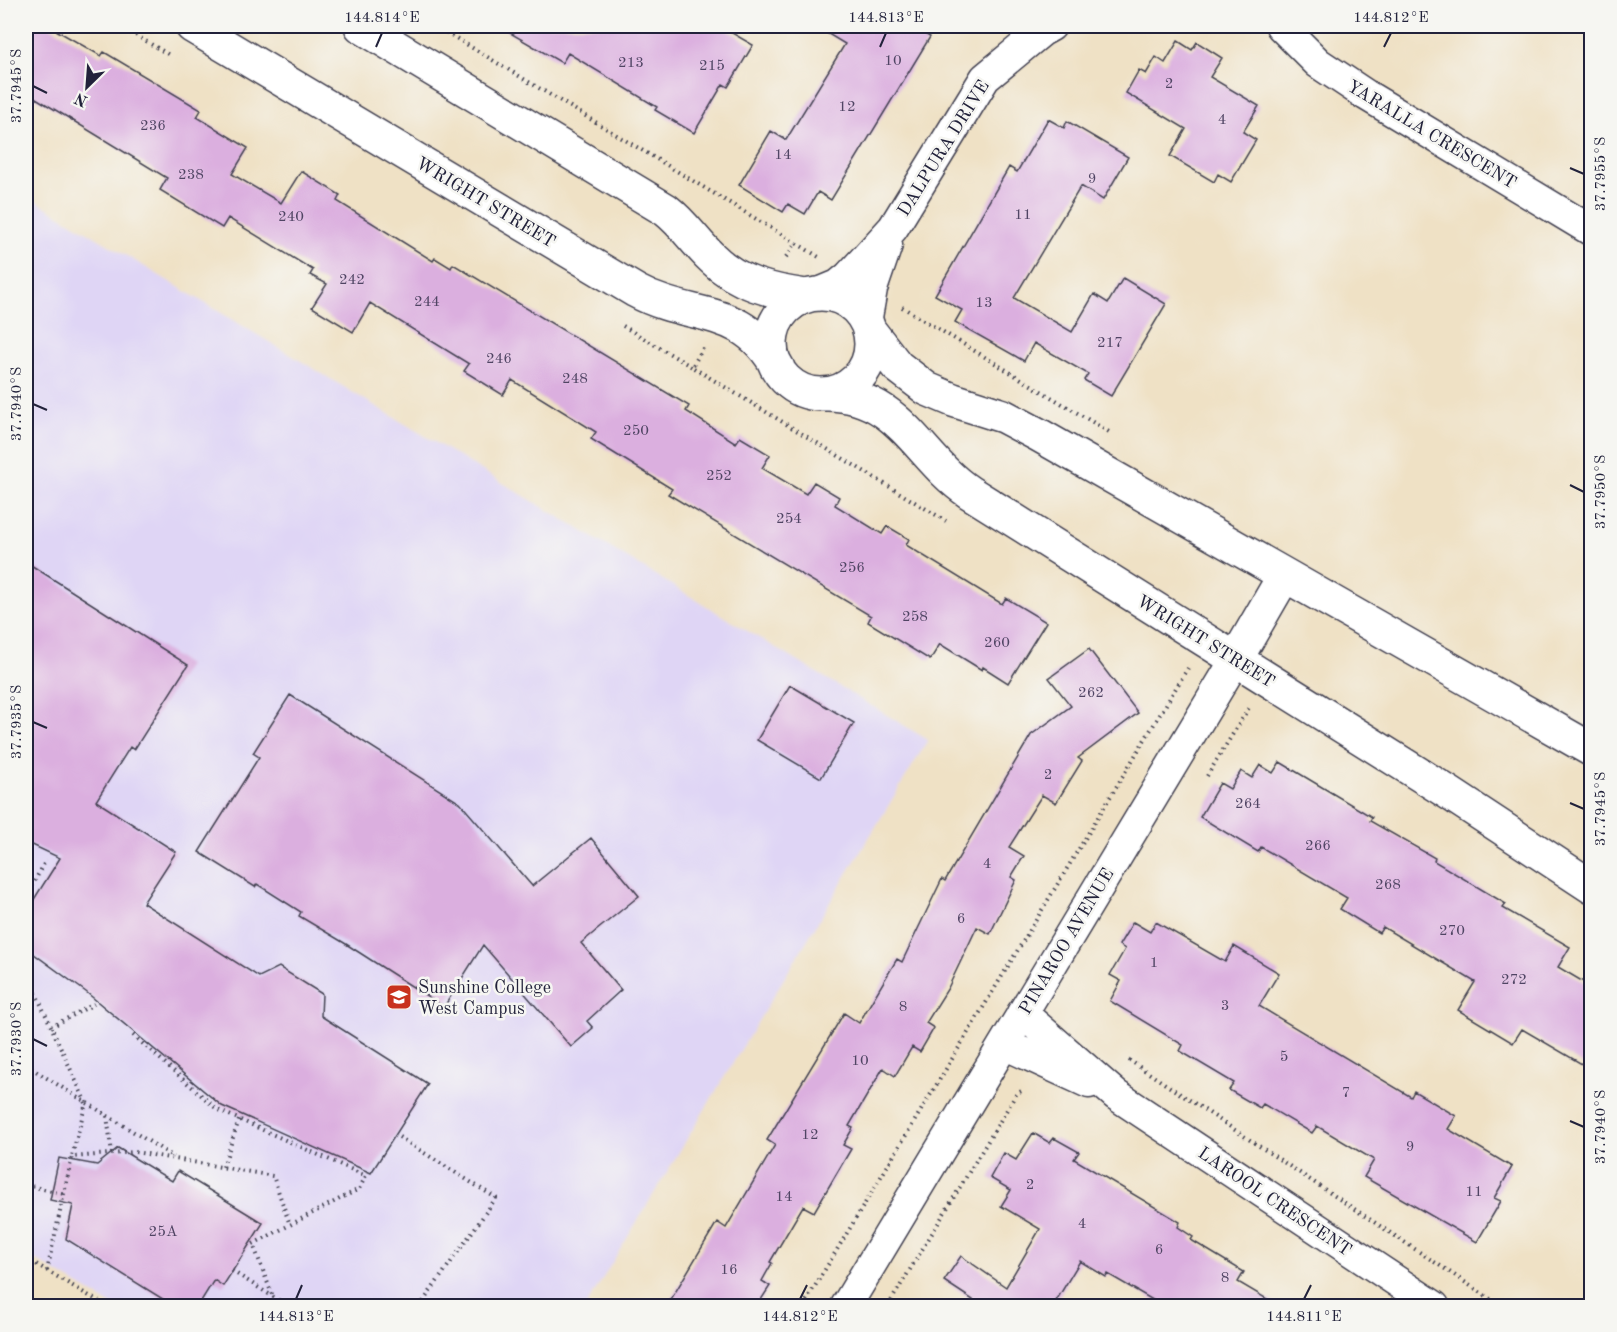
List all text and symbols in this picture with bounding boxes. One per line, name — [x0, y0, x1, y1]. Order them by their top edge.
text: 144.814°E — [344, 11, 420, 26]
text: 144.813°E — [848, 11, 924, 26]
text: 144.812°E — [1353, 11, 1429, 26]
text: 37.7945°S — [10, 49, 25, 123]
house number: 10 — [884, 54, 902, 69]
house number: 213 — [618, 56, 644, 71]
north arrow — [57, 57, 117, 117]
house number: 215 — [699, 59, 725, 74]
street label: DALPURA DRIVE — [895, 77, 993, 220]
house number: 2 — [1165, 77, 1173, 92]
street label: YARALLA CRESCENT — [1344, 77, 1519, 193]
text: N — [72, 89, 90, 109]
house number: 12 — [838, 100, 856, 115]
house number: 4 — [1218, 113, 1226, 128]
house number: 236 — [140, 119, 166, 134]
text: 37.7955°S — [1594, 137, 1609, 211]
house number: 14 — [774, 148, 792, 163]
street label: WRIGHT STREET — [413, 154, 558, 251]
house number: 238 — [178, 168, 204, 183]
house number: 9 — [1088, 172, 1096, 187]
house number: 11 — [1014, 208, 1032, 223]
house number: 240 — [278, 210, 304, 225]
house number: 242 — [339, 273, 365, 288]
house number: 244 — [414, 295, 440, 310]
house number: 13 — [975, 296, 993, 311]
house number: 217 — [1097, 336, 1123, 351]
house number: 246 — [486, 352, 512, 367]
text: 37.7940°S — [10, 367, 25, 441]
house number: 248 — [562, 372, 588, 387]
house number: 250 — [623, 424, 649, 439]
text: 37.7950°S — [1594, 455, 1609, 529]
house number: 252 — [706, 469, 732, 484]
house number: 254 — [776, 512, 802, 527]
house number: 256 — [839, 561, 865, 576]
street label: WRIGHT STREET — [1133, 592, 1278, 692]
house number: 258 — [902, 610, 928, 625]
house number: 260 — [984, 636, 1010, 651]
text: 37.7935°S — [10, 685, 25, 759]
house number: 262 — [1078, 686, 1104, 701]
house number: 2 — [1044, 768, 1052, 783]
text: 37.7945°S — [1594, 772, 1609, 846]
house number: 264 — [1235, 797, 1261, 812]
house number: 266 — [1305, 839, 1331, 854]
house number: 4 — [983, 857, 991, 872]
street label: PINAROO AVENUE — [1016, 865, 1118, 1018]
house number: 268 — [1375, 878, 1401, 893]
house number: 6 — [957, 912, 965, 927]
house number: 270 — [1439, 924, 1465, 939]
house number: 1 — [1150, 956, 1158, 971]
house number: 272 — [1501, 973, 1527, 988]
place label: Sunshine College West Campus — [418, 979, 551, 1018]
school or university icon: Sunshine College West Campus — [384, 982, 414, 1012]
house number: 3 — [1221, 999, 1229, 1014]
house number: 8 — [899, 1000, 907, 1015]
text: 37.7930°S — [10, 1002, 25, 1076]
house number: 5 — [1280, 1050, 1288, 1065]
house number: 10 — [851, 1054, 869, 1069]
house number: 7 — [1342, 1086, 1350, 1101]
text: 37.7940°S — [1594, 1090, 1609, 1164]
house number: 12 — [801, 1128, 819, 1143]
house number: 9 — [1406, 1140, 1414, 1155]
street label: LAROOL CRESCENT — [1194, 1144, 1354, 1260]
house number: 2 — [1026, 1178, 1034, 1193]
house number: 11 — [1465, 1185, 1483, 1200]
house number: 14 — [775, 1190, 793, 1205]
house number: 4 — [1078, 1217, 1086, 1232]
house number: 25A — [149, 1225, 178, 1240]
house number: 6 — [1155, 1243, 1163, 1258]
house number: 16 — [720, 1263, 738, 1278]
house number: 8 — [1221, 1271, 1229, 1286]
text: 144.813°E — [258, 1310, 334, 1325]
text: 144.812°E — [762, 1310, 838, 1325]
text: 144.811°E — [1266, 1310, 1342, 1325]

